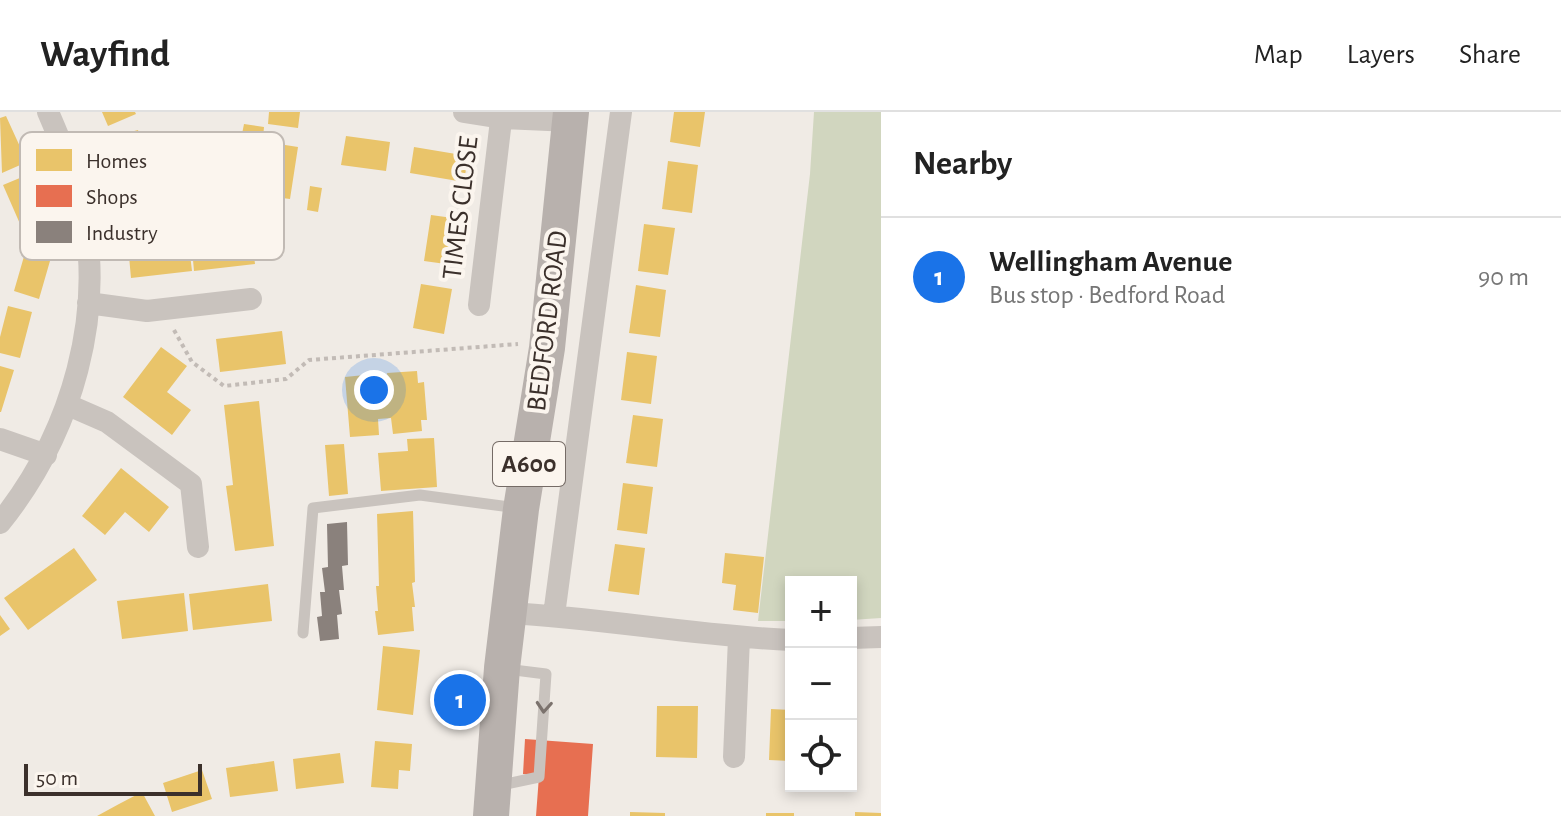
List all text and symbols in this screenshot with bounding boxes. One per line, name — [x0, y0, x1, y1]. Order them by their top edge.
text: Wayfind — [40, 36, 170, 74]
text: Map — [1254, 41, 1303, 69]
text: Layers — [1347, 41, 1415, 69]
text: Share — [1459, 41, 1521, 69]
legend — [20, 132, 284, 260]
street label: TIMES CLOSE — [438, 135, 484, 281]
text: Nearby — [913, 147, 1012, 181]
text: Homes — [86, 150, 147, 172]
text: Shops — [86, 186, 138, 208]
text: Industry — [86, 222, 158, 244]
street label: BEDFORD ROAD — [523, 229, 573, 413]
text: Wellingham Avenue — [989, 247, 1232, 277]
text: 1 — [934, 264, 944, 290]
text: 90 m — [1478, 264, 1529, 290]
text: Bus stop · Bedford Road — [989, 282, 1225, 308]
your location — [354, 370, 394, 410]
road number: A600 — [493, 442, 565, 486]
map controls — [785, 576, 857, 792]
button: + — [785, 576, 857, 648]
button: − — [785, 648, 857, 720]
pin: 1 — [434, 670, 486, 730]
one-way arrow — [536, 701, 553, 714]
button: locate — [785, 720, 857, 792]
scale bar — [24, 760, 202, 796]
text: 50 m — [36, 767, 78, 789]

